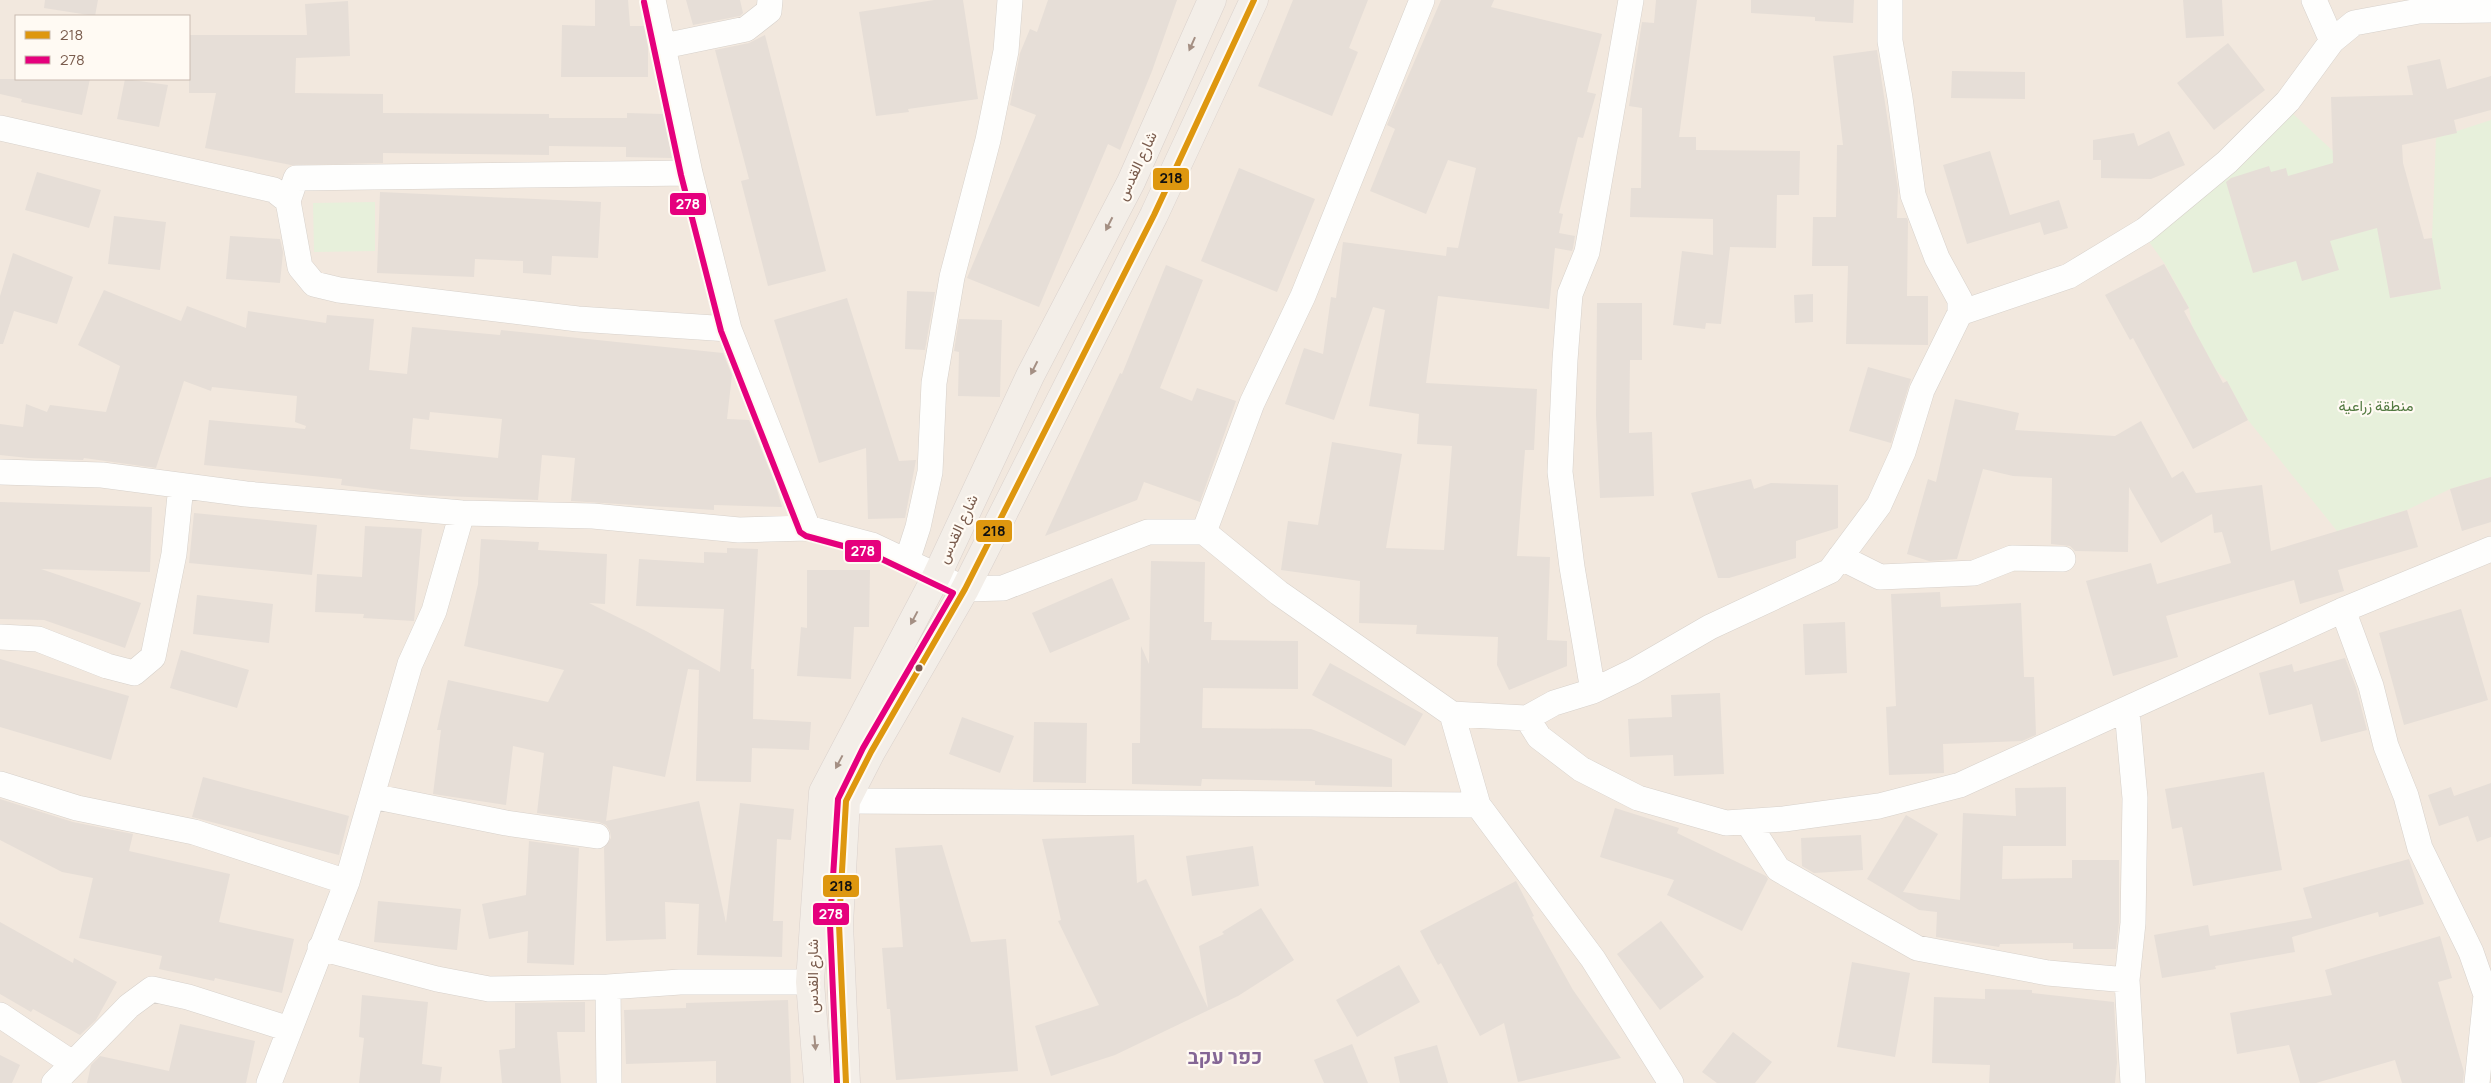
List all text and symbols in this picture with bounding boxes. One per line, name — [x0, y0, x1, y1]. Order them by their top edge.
legend — [15, 15, 190, 80]
text: 218 — [60, 24, 83, 45]
one-way arrow — [1188, 37, 1197, 52]
text: 278 — [60, 49, 85, 70]
street label: شارع القدس — [1111, 128, 1163, 204]
line badge: 218 — [1152, 167, 1190, 191]
text: 218 — [1159, 168, 1183, 187]
line badge: 278 — [669, 192, 707, 216]
text: 278 — [676, 194, 700, 213]
one-way arrow — [1105, 216, 1113, 231]
one-way arrow — [1030, 361, 1038, 375]
park label: منطقة زراعية — [2339, 395, 2413, 416]
street label: شارع القدس — [932, 491, 984, 567]
line badge: 218 — [975, 519, 1013, 543]
text: 218 — [982, 521, 1006, 540]
line badge: 278 — [844, 539, 882, 563]
text: 278 — [851, 541, 875, 560]
one-way arrow — [910, 611, 918, 625]
unlabelled marker — [914, 663, 924, 673]
one-way arrow — [835, 755, 843, 770]
line badge: 218 — [822, 874, 860, 898]
text: 218 — [829, 876, 853, 895]
line badge: 278 — [812, 902, 850, 926]
text: 278 — [819, 904, 843, 923]
street label: شارع القدس — [802, 939, 824, 1013]
one-way arrow — [811, 1035, 819, 1051]
district label: כפר עקב — [1188, 1043, 1262, 1070]

